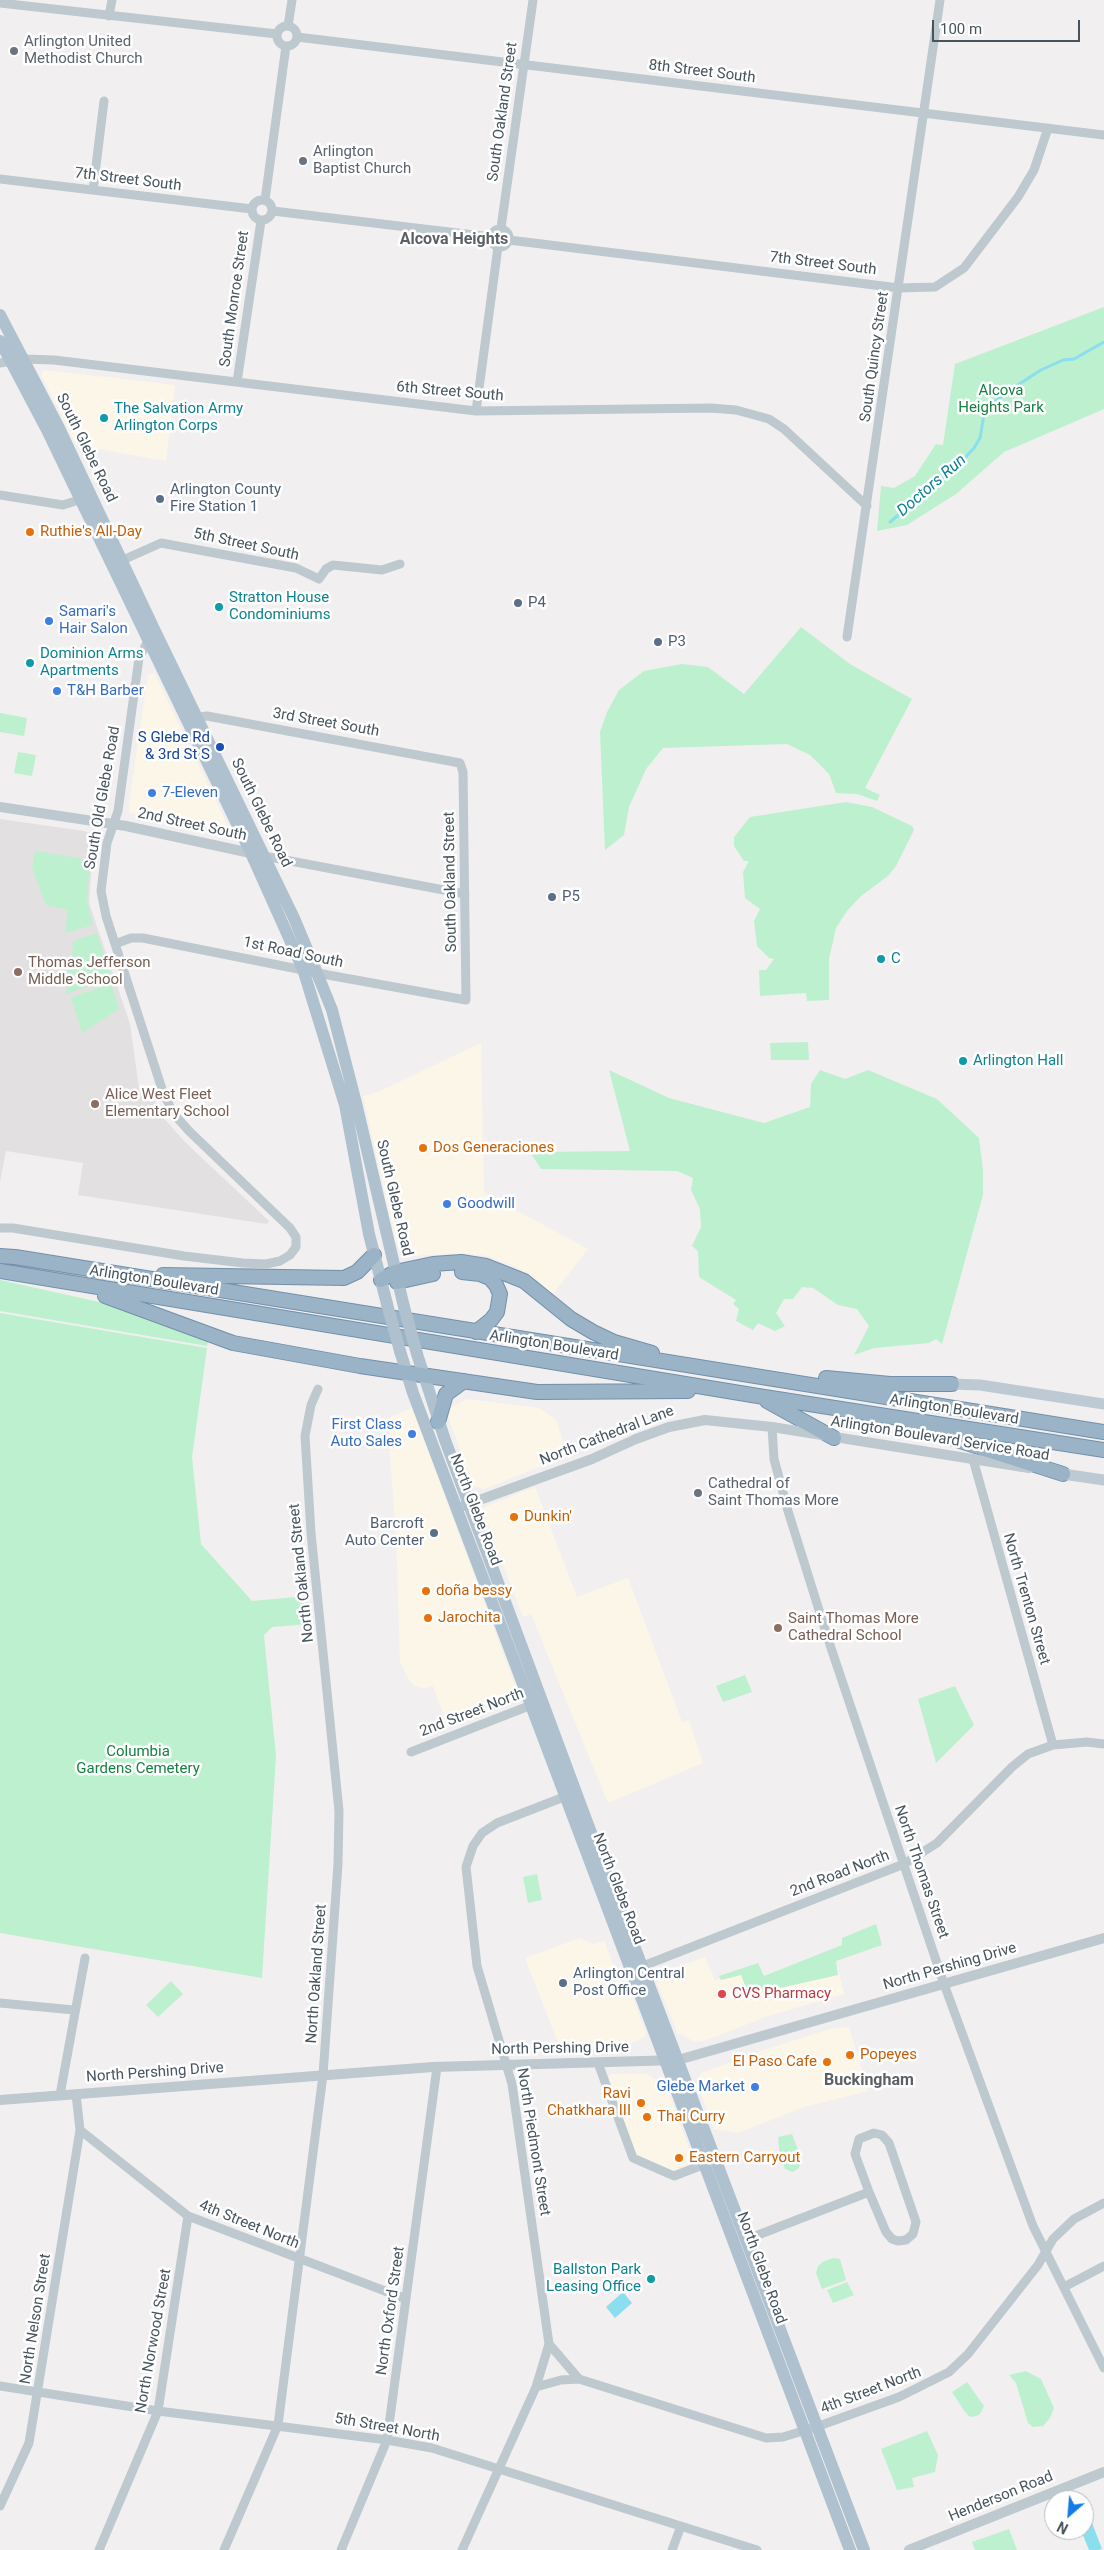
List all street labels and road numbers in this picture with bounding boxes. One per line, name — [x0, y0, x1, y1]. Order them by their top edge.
street label: South Oakland Street — [484, 41, 522, 183]
street label: 8th Street South — [648, 57, 756, 87]
street label: 7th Street South — [74, 165, 182, 195]
street label: South Monroe Street — [217, 230, 253, 368]
street label: 7th Street South — [769, 249, 877, 279]
street label: South Quincy Street — [857, 291, 893, 423]
street label: 6th Street South — [396, 378, 504, 406]
street label: South Glebe Road — [52, 391, 120, 505]
street label: 5th Street South — [192, 525, 300, 565]
street label: 3rd Street South — [271, 705, 381, 741]
street label: South Old Glebe Road — [82, 725, 124, 871]
street label: South Glebe Road — [227, 756, 295, 870]
street label: 2nd Street South — [136, 805, 248, 845]
street label: South Oakland Street — [441, 812, 461, 952]
street label: 1st Road South — [241, 934, 345, 972]
street label: South Glebe Road — [372, 1138, 416, 1258]
street label: Arlington Boulevard — [88, 1262, 220, 1300]
street label: Arlington Boulevard — [488, 1327, 620, 1365]
street label: Arlington Boulevard — [888, 1391, 1020, 1429]
street label: North Cathedral Lane — [538, 1402, 676, 1470]
street label: Arlington Boulevard Service Road — [829, 1413, 1051, 1465]
street label: North Glebe Road — [445, 1452, 505, 1568]
street label: North Oakland Street — [286, 1503, 318, 1643]
street label: North Trenton Street — [999, 1531, 1053, 1667]
street label: 2nd Street North — [417, 1685, 527, 1741]
street label: North Thomas Street — [890, 1803, 952, 1941]
street label: North Glebe Road — [588, 1831, 648, 1947]
street label: 2nd Road North — [788, 1847, 892, 1901]
street label: North Oakland Street — [303, 1904, 331, 2044]
street label: North Pershing Drive — [881, 1939, 1019, 1995]
street label: North Pershing Drive — [491, 2039, 629, 2059]
street label: North Pershing Drive — [86, 2059, 224, 2087]
street label: North Piedmont Street — [512, 2067, 554, 2217]
street label: 4th Street North — [196, 2197, 302, 2253]
street label: North Glebe Road — [732, 2210, 790, 2326]
street label: North Oxford Street — [373, 2245, 409, 2377]
street label: North Nelson Street — [17, 2253, 55, 2385]
street label: North Norwood Street — [132, 2267, 176, 2415]
street label: 4th Street North — [818, 2364, 924, 2418]
street label: 5th Street North — [333, 2410, 441, 2446]
street label: Henderson Road — [946, 2468, 1056, 2526]

